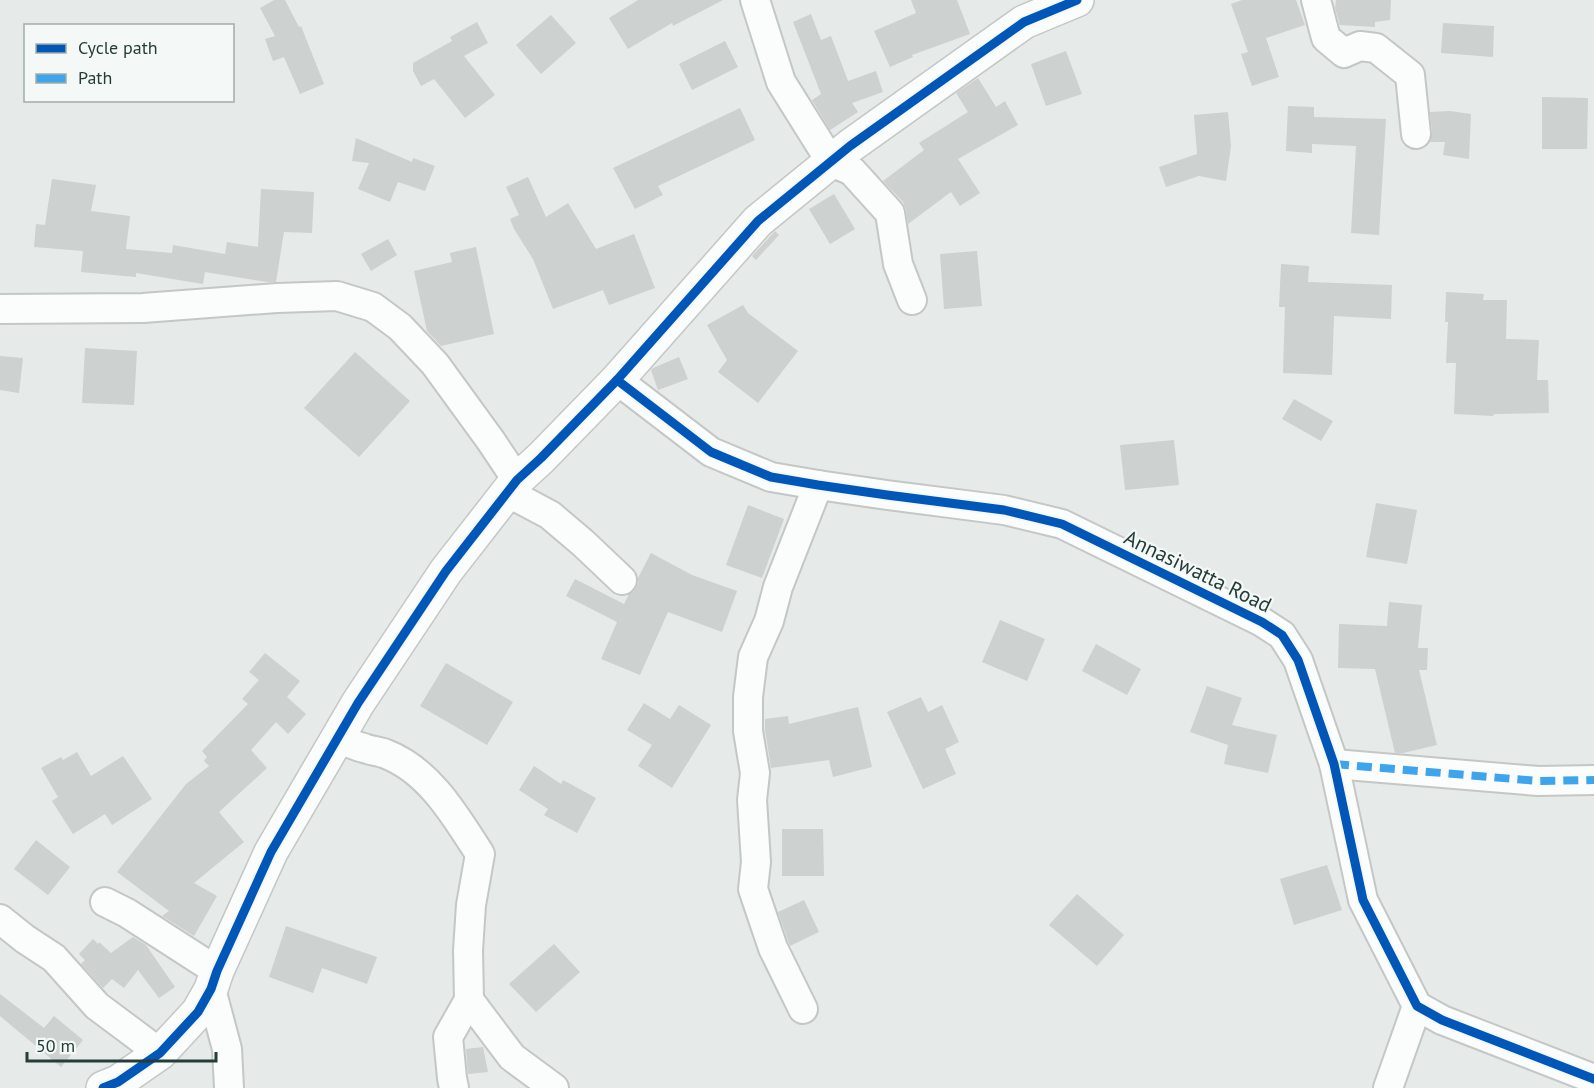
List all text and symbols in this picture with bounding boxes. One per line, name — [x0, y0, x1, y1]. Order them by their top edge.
legend — [24, 24, 234, 102]
text: Cycle path — [78, 36, 158, 59]
text: Path — [78, 66, 112, 89]
street label: Annasiwatta Road — [1120, 524, 1276, 618]
scale bar — [27, 1025, 216, 1063]
text: 50 m — [36, 1034, 75, 1057]

